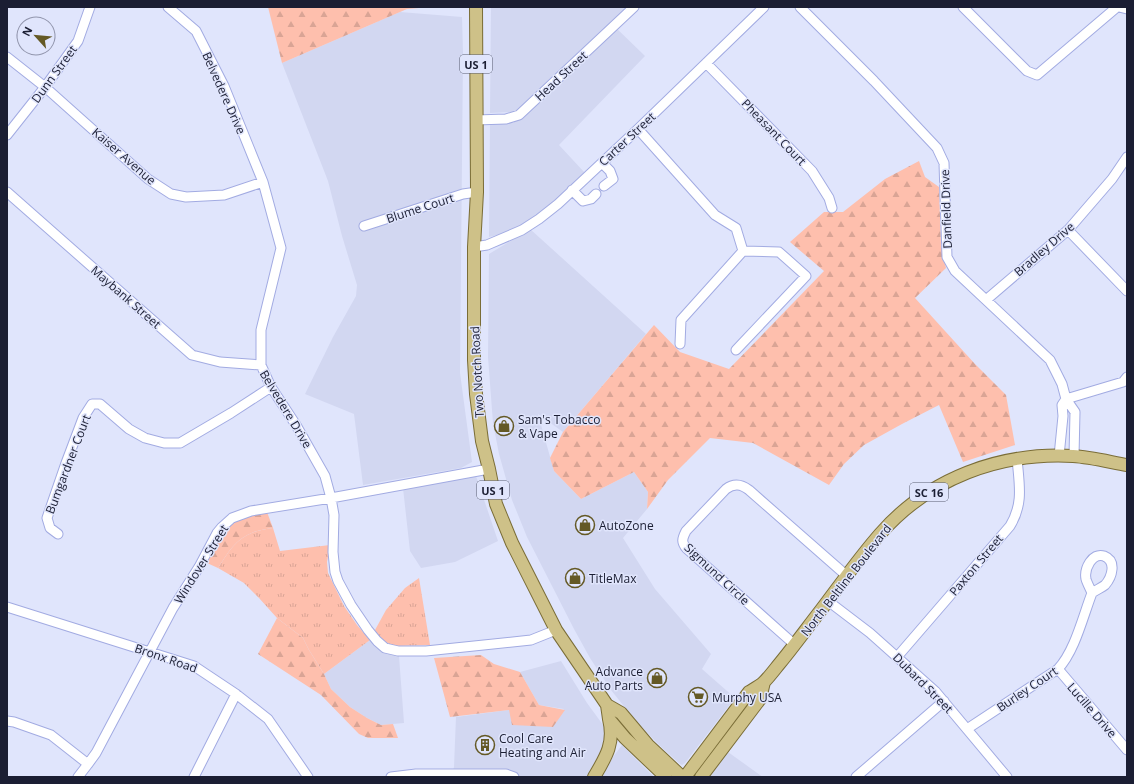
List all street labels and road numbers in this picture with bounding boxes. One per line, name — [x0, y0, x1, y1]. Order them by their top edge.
street label: Dunn Street — [27, 42, 81, 106]
street label: Head Street — [531, 47, 591, 105]
street label: Belvedere Drive — [198, 49, 250, 137]
road number: US 1 — [460, 55, 492, 73]
street label: Pheasant Court — [738, 95, 810, 169]
street label: Carter Street — [595, 108, 659, 170]
street label: Kaiser Avenue — [88, 124, 160, 189]
street label: Danfield Drive — [936, 169, 956, 249]
street label: Blume Court — [384, 189, 456, 227]
street label: Bradley Drive — [1010, 218, 1078, 280]
street label: Maybank Street — [87, 262, 165, 332]
street label: Two Notch Road — [466, 326, 488, 418]
street label: Belvedere Drive — [256, 367, 316, 452]
street label: Bumgardner Court — [41, 412, 95, 516]
road number: US 1 — [477, 481, 509, 499]
road number: SC 16 — [910, 483, 948, 501]
street label: North Beltline Boulevard — [797, 520, 895, 640]
street label: Windover Street — [170, 521, 232, 607]
street label: Paxton Street — [945, 531, 1007, 599]
street label: Sigmund Circle — [681, 539, 753, 609]
street label: Bronx Road — [132, 639, 200, 677]
street label: Dubard Street — [889, 649, 957, 717]
street label: Burley Court — [993, 662, 1061, 716]
street label: Lucille Drive — [1063, 679, 1121, 741]

